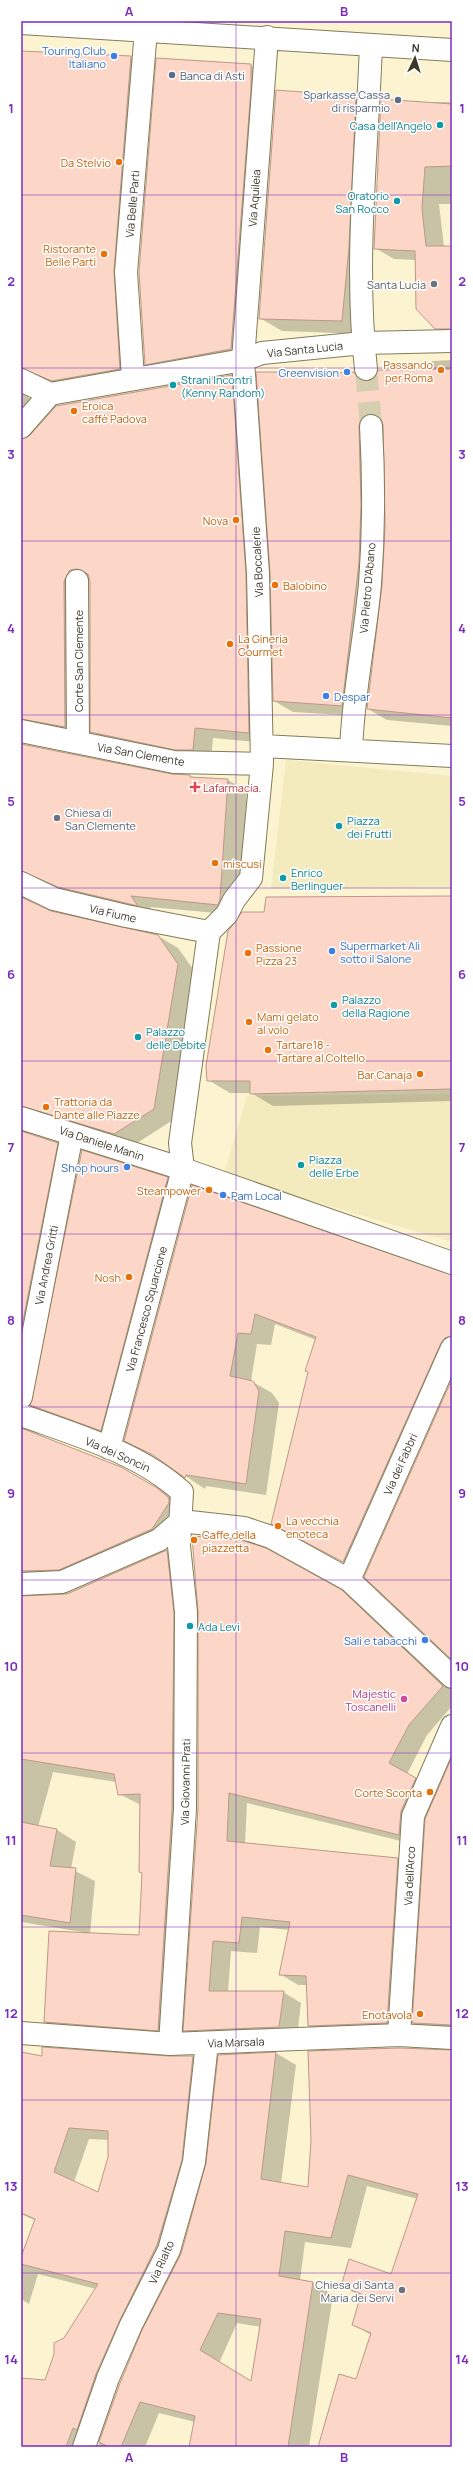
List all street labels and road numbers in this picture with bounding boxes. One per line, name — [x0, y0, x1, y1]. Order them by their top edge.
street label: Via Aquileia — [245, 169, 263, 227]
street label: Via Belle Parti — [122, 170, 142, 238]
street label: Via Santa Lucia — [266, 338, 344, 360]
street label: Via Boccalerie — [248, 526, 266, 598]
street label: Via Pietro D'Abano — [356, 542, 378, 634]
street label: Corte San Clemente — [71, 609, 86, 712]
street label: Via San Clemente — [96, 739, 186, 769]
street label: Via Fiume — [88, 900, 138, 926]
street label: Via Daniele Manin — [58, 1122, 146, 1164]
street label: Via Andrea Gritti — [31, 1224, 61, 1306]
street label: Via Francesco Squarcione — [122, 1244, 170, 1374]
street label: Via dei Fabbri — [380, 1431, 420, 1497]
street label: Via dei Soncin — [83, 1433, 153, 1475]
street label: Via Giovanni Prati — [177, 1739, 193, 1825]
street label: Via dell'Arco — [400, 1845, 418, 1906]
street label: Via Marsala — [207, 2034, 265, 2050]
street label: Via Rialto — [145, 2237, 177, 2286]

